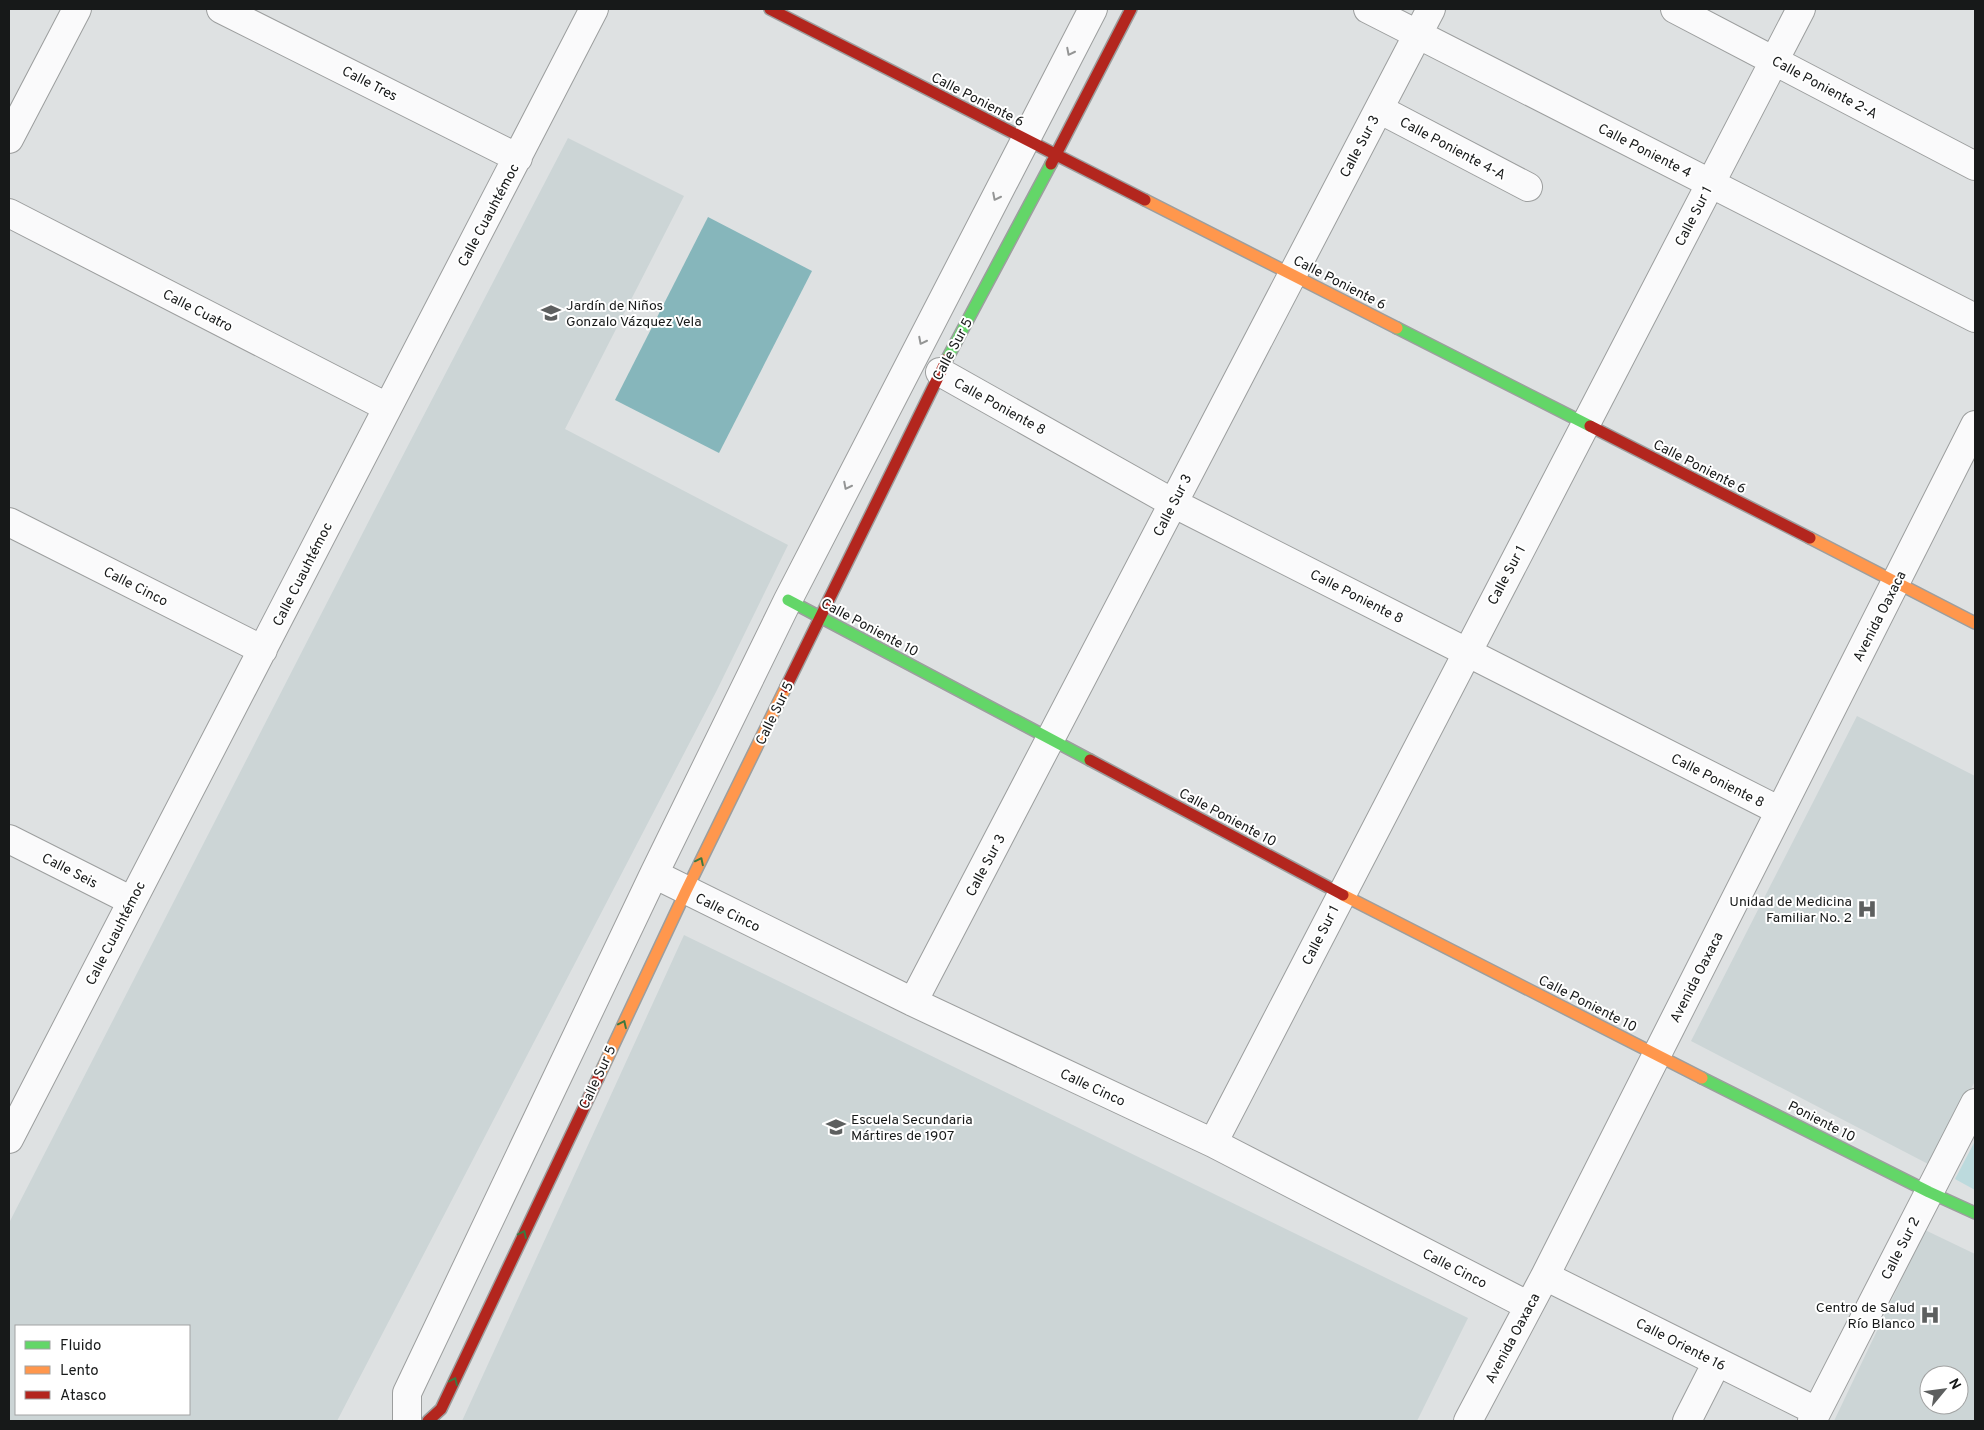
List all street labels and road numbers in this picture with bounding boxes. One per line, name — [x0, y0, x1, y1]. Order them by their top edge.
street label: Calle Poniente 2-A — [1768, 53, 1880, 123]
street label: Calle Tres — [339, 63, 400, 106]
street label: Calle Poniente 6 — [928, 70, 1027, 131]
street label: Calle Sur 3 — [1337, 113, 1384, 181]
street label: Calle Poniente 4-A — [1396, 114, 1508, 184]
street label: Calle Poniente 4 — [1595, 120, 1694, 182]
street label: Calle Cuauhtémoc — [455, 161, 524, 270]
street label: Calle Sur 1 — [1672, 184, 1717, 249]
street label: Calle Poniente 6 — [1290, 253, 1389, 314]
street label: Calle Cuatro — [159, 286, 235, 336]
street label: Calle Sur 5 — [930, 316, 977, 384]
street label: Calle Poniente 8 — [950, 375, 1048, 440]
street label: Calle Poniente 6 — [1650, 437, 1749, 498]
street label: Calle Sur 3 — [1150, 471, 1196, 540]
street label: Calle Cuauhtémoc — [270, 520, 337, 629]
street label: Calle Sur 1 — [1485, 543, 1530, 608]
street label: Calle Cinco — [100, 564, 171, 611]
street label: Calle Poniente 8 — [1307, 566, 1406, 628]
street label: Avenida Oaxaca — [1850, 568, 1911, 665]
street label: Calle Poniente 10 — [818, 595, 921, 661]
street label: Calle Sur 5 — [753, 679, 798, 748]
street label: Calle Poniente 8 — [1668, 750, 1767, 812]
street label: Calle Poniente 10 — [1176, 785, 1279, 851]
street label: Calle Sur 3 — [963, 832, 1010, 900]
street label: Calle Seis — [39, 850, 100, 893]
street label: Calle Cuauhtémoc — [83, 879, 150, 988]
street label: Calle Cinco — [692, 890, 763, 936]
street label: Calle Sur 1 — [1299, 903, 1344, 968]
street label: Avenida Oaxaca — [1667, 929, 1728, 1026]
street label: Calle Poniente 10 — [1535, 972, 1639, 1036]
street label: Calle Sur 5 — [576, 1043, 621, 1112]
street label: Calle Cinco — [1057, 1066, 1128, 1111]
street label: Poniente 10 — [1785, 1098, 1858, 1147]
street label: Calle Sur 2 — [1878, 1214, 1924, 1283]
street label: Calle Cinco — [1419, 1246, 1490, 1293]
street label: Avenida Oaxaca — [1482, 1291, 1544, 1387]
street label: Calle Oriente 16 — [1632, 1315, 1728, 1375]

